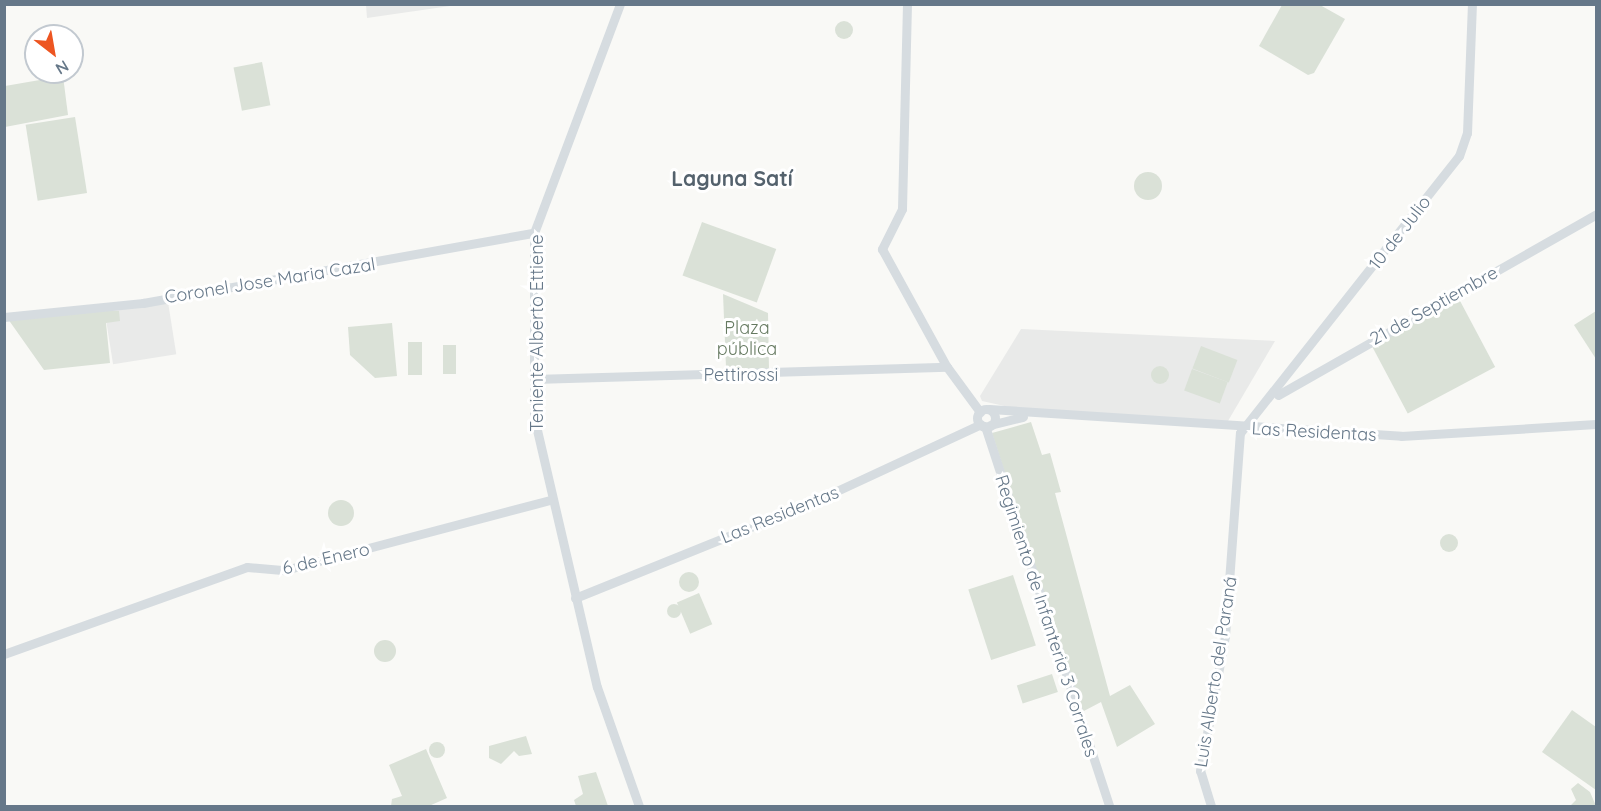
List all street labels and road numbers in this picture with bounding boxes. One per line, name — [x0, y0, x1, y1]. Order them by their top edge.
street label: 10 de Julio — [1364, 192, 1436, 274]
street label: Teniente Alberto Ettiene — [526, 234, 548, 432]
street label: Coronel Jose Maria Cazal — [163, 254, 377, 308]
street label: 21 de Septiembre — [1366, 262, 1502, 350]
street label: Pettirossi — [704, 364, 778, 386]
street label: Las Residentas — [1251, 418, 1377, 446]
street label: Regimiento de Infanteria 3 Corrales — [990, 472, 1102, 760]
street label: Las Residentas — [718, 482, 842, 548]
street label: 6 de Enero — [280, 538, 372, 580]
street label: Luis Alberto del Paraná — [1190, 575, 1242, 769]

